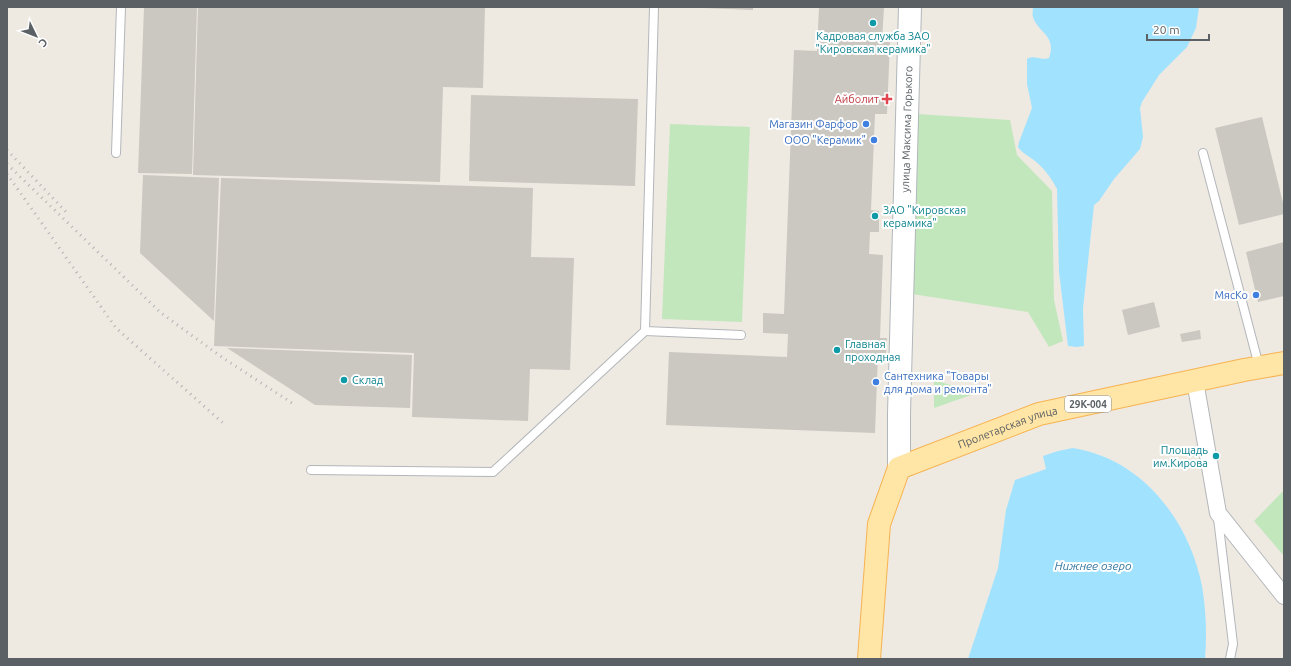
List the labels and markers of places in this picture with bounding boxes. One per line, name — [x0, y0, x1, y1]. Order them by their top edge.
marker: Кадровая служба ЗАО "Кировская керамика" — [868, 18, 878, 28]
place label: Кадровая служба ЗАО "Кировская керамика" — [815, 30, 931, 55]
place label: Айболит — [835, 93, 879, 105]
marker: Айболит — [882, 94, 892, 104]
place label: Магазин Фарфор — [769, 118, 858, 130]
marker: Магазин Фарфор — [861, 119, 871, 129]
place label: ООО "Керамик" — [784, 134, 866, 146]
marker: ООО "Керамик" — [869, 135, 879, 145]
place label: ЗАО "Кировская керамика" — [883, 204, 966, 229]
marker: ЗАО "Кировская керамика" — [870, 211, 880, 221]
place label: МясКо — [1214, 289, 1248, 301]
marker: МясКо — [1251, 290, 1261, 300]
place label: Главная проходная — [845, 338, 900, 363]
marker: Главная проходная — [832, 345, 842, 355]
place label: Сантехника "Товары для дома и ремонта" — [884, 370, 992, 395]
place label: Склад — [352, 374, 384, 386]
marker: Склад — [339, 375, 349, 385]
marker: Сантехника "Товары для дома и ремонта" — [871, 377, 881, 387]
place label: Площадь им.Кирова — [1153, 444, 1208, 469]
marker: Площадь им.Кирова — [1211, 451, 1221, 461]

